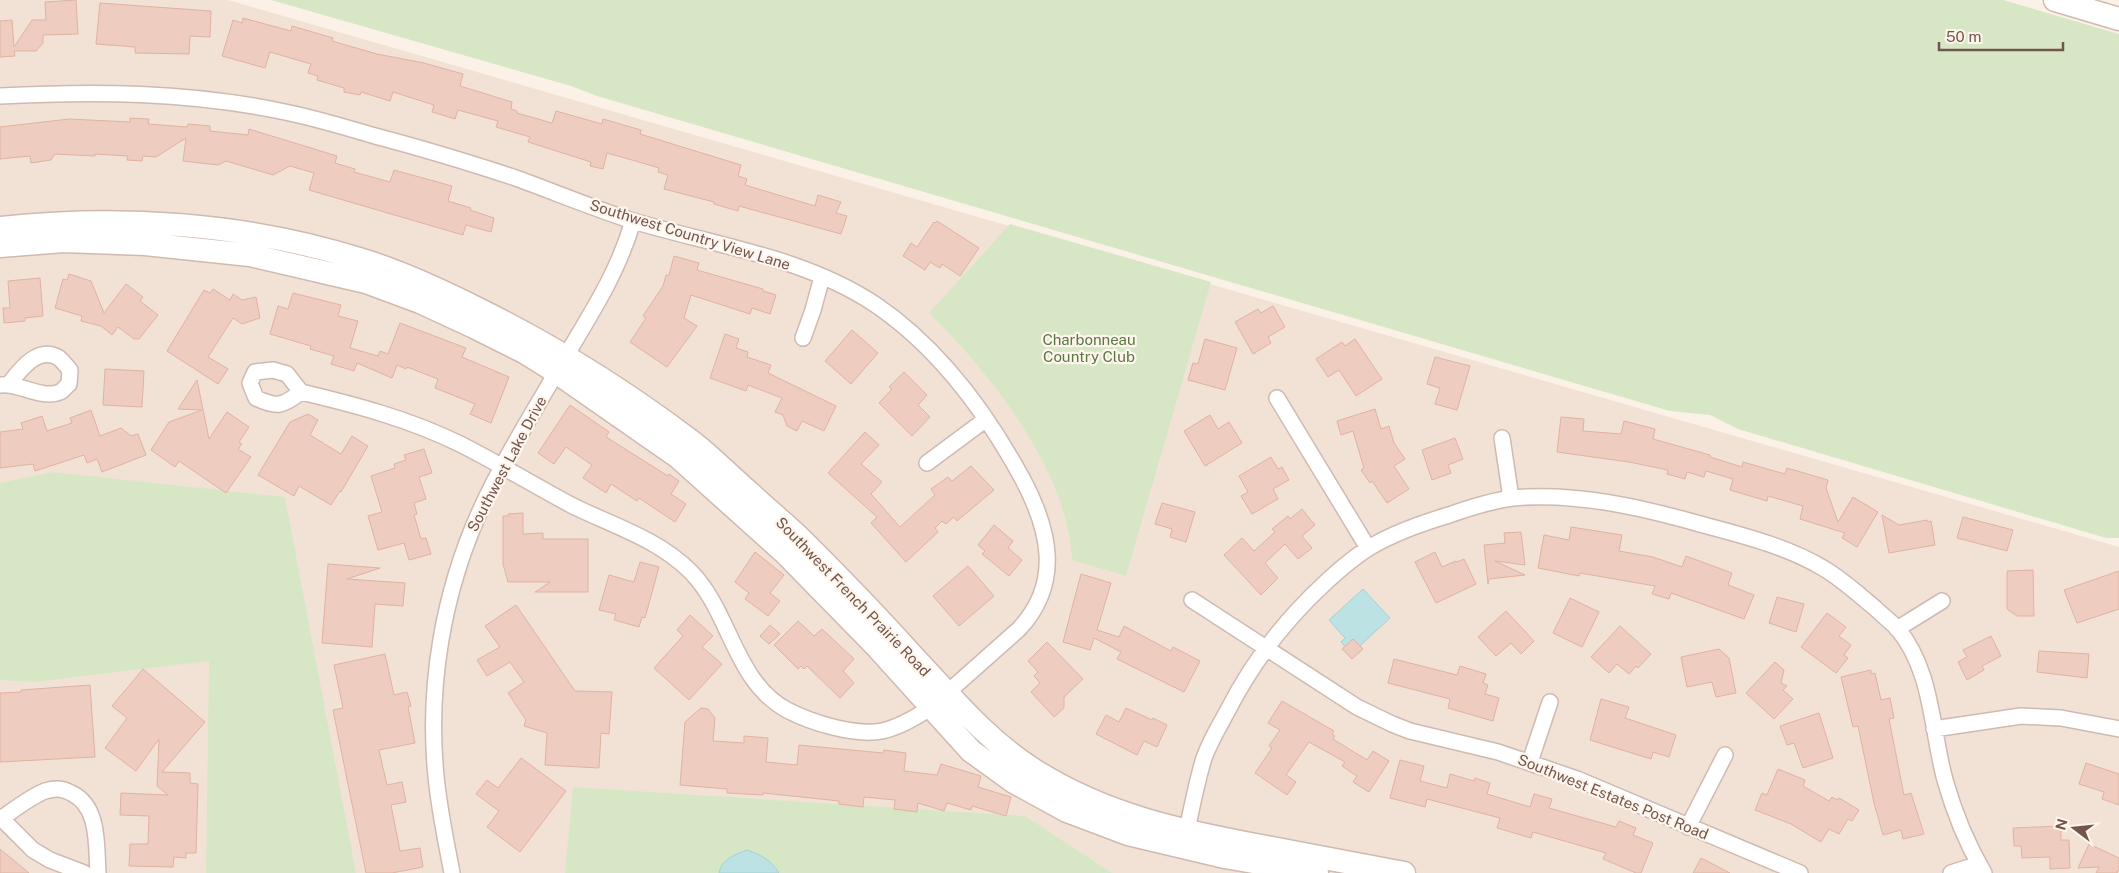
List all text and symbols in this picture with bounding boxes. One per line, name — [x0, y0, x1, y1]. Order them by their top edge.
scale bar — [1939, 20, 2063, 52]
text: 50 m — [1946, 28, 1981, 45]
street label: Southwest Country View Lane — [588, 196, 792, 273]
park label: Charbonneau Country Club — [1042, 331, 1136, 365]
street label: Southwest Lake Drive — [464, 393, 550, 534]
street label: Southwest French Prairie Road — [773, 513, 934, 680]
street label: Southwest Estates Post Road — [1515, 750, 1711, 843]
north arrow — [2049, 803, 2099, 853]
text: N — [2052, 817, 2071, 832]

